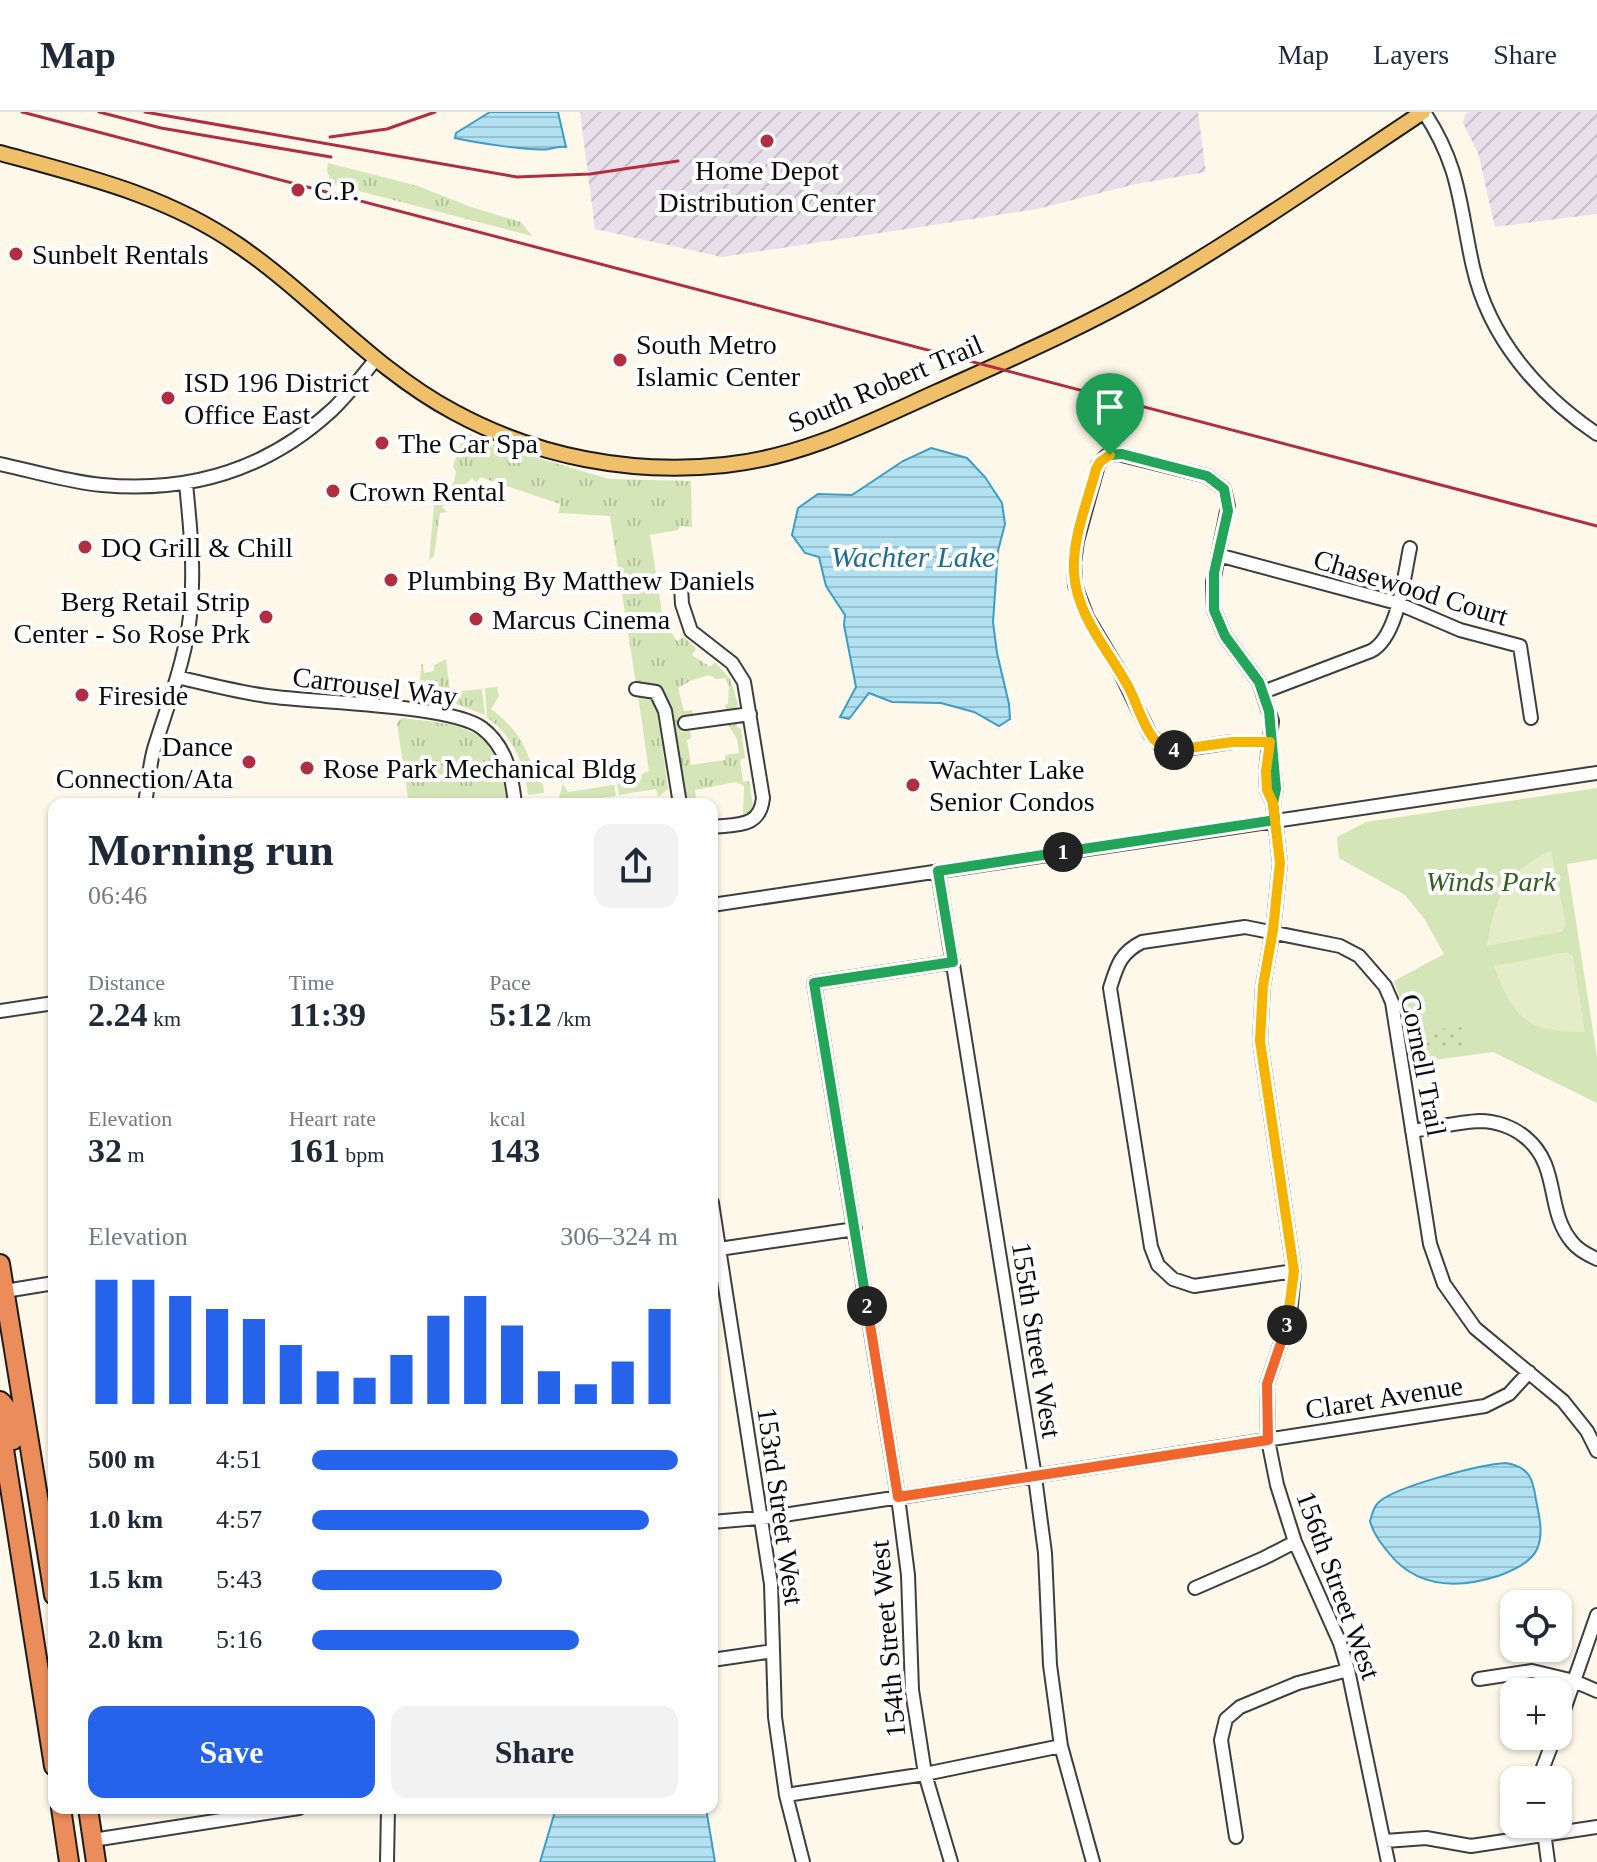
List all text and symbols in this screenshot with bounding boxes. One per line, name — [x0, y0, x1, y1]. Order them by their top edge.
text: Map — [40, 34, 116, 76]
text: Map — [1278, 39, 1329, 70]
text: Layers — [1373, 39, 1449, 70]
text: Share — [1493, 39, 1557, 70]
marker: Home Depot Distribution Center — [758, 132, 776, 150]
place label: Home Depot Distribution Center — [659, 155, 876, 218]
place label: C.P. — [314, 175, 359, 206]
marker: C.P. — [289, 181, 307, 199]
place label: Sunbelt Rentals — [32, 239, 209, 270]
marker: Sunbelt Rentals — [7, 245, 25, 263]
street label: South Robert Trail — [783, 328, 987, 438]
place label: South Metro Islamic Center — [636, 329, 801, 392]
marker: South Metro Islamic Center — [611, 351, 629, 369]
place label: ISD 196 District Office East — [184, 367, 369, 430]
pin — [1076, 373, 1144, 455]
icon: arrive — [1088, 385, 1132, 429]
marker: ISD 196 District Office East — [159, 389, 177, 407]
place label: The Car Spa — [398, 428, 539, 459]
marker: The Car Spa — [373, 434, 391, 452]
place label: Crown Rental — [349, 476, 506, 507]
marker: Crown Rental — [324, 482, 342, 500]
place label: DQ Grill & Chill — [101, 532, 293, 563]
marker: DQ Grill & Chill — [76, 538, 94, 556]
water label: Wachter Lake — [831, 540, 995, 573]
street label: Chasewood Court — [1310, 543, 1512, 632]
place label: Plumbing By Matthew Daniels — [407, 565, 755, 596]
marker: Plumbing By Matthew Daniels — [382, 571, 400, 589]
place label: Berg Retail Strip Center - So Rose Prk — [14, 586, 250, 649]
place label: Marcus Cinema — [492, 604, 671, 635]
marker: Berg Retail Strip Center - So Rose Prk — [257, 608, 275, 626]
marker: Marcus Cinema — [467, 610, 485, 628]
street label: Carrousel Way — [291, 661, 459, 712]
place label: Fireside — [98, 680, 188, 711]
marker: Fireside — [73, 686, 91, 704]
pin: 4 — [1154, 730, 1194, 770]
place label: Dance Connection/Ata — [56, 731, 234, 794]
text: 4 — [1169, 737, 1180, 762]
marker: Dance Connection/Ata — [240, 753, 258, 771]
place label: Rose Park Mechanical Bldg — [323, 753, 636, 784]
place label: Wachter Lake Senior Condos — [929, 754, 1095, 817]
marker: Rose Park Mechanical Bldg — [298, 759, 316, 777]
marker: Wachter Lake Senior Condos — [904, 776, 922, 794]
button: share — [594, 824, 678, 908]
text: Morning run — [88, 826, 334, 875]
pin: 1 — [1043, 832, 1083, 872]
text: 1 — [1058, 839, 1069, 864]
park label: Winds Park — [1426, 866, 1557, 897]
text: 06:46 — [88, 881, 147, 910]
text: Distance — [88, 970, 165, 995]
text: Time — [289, 970, 334, 995]
text: Pace — [489, 970, 531, 995]
street label: Cornell Trail — [1395, 991, 1452, 1139]
text: 2.24 — [88, 996, 148, 1033]
text: 11:39 — [289, 996, 366, 1033]
text: 5:12 — [489, 996, 552, 1033]
text: km — [148, 1006, 181, 1031]
text: /km — [552, 1006, 591, 1031]
text: Elevation — [88, 1106, 172, 1131]
text: Heart rate — [289, 1106, 376, 1131]
text: kcal — [489, 1106, 526, 1131]
text: 32 — [88, 1132, 122, 1169]
text: 161 — [289, 1132, 340, 1169]
text: 143 — [489, 1132, 540, 1169]
text: m — [122, 1142, 145, 1167]
text: bpm — [340, 1142, 384, 1167]
text: Elevation — [88, 1222, 188, 1251]
text: 306–324 m — [560, 1222, 678, 1251]
street label: 155th Street West — [1006, 1240, 1067, 1440]
pin: 2 — [847, 1286, 887, 1326]
text: 2 — [862, 1293, 873, 1318]
pin: 3 — [1267, 1305, 1307, 1345]
text: 3 — [1282, 1312, 1293, 1337]
street label: Claret Avenue — [1303, 1370, 1465, 1425]
street label: 153rd Street West — [751, 1405, 810, 1607]
text: 500 m — [88, 1445, 155, 1474]
text: 4:51 — [216, 1445, 262, 1474]
street label: 156th Street West — [1290, 1487, 1387, 1684]
text: 1.0 km — [88, 1505, 163, 1534]
text: 4:57 — [216, 1505, 262, 1534]
street label: 154th Street West — [863, 1539, 912, 1739]
text: 1.5 km — [88, 1565, 163, 1594]
text: 5:43 — [216, 1565, 262, 1594]
map controls — [1500, 1590, 1572, 1838]
button: locate — [1500, 1590, 1572, 1662]
text: 2.0 km — [88, 1625, 163, 1654]
text: 5:16 — [216, 1625, 262, 1654]
button: + — [1500, 1678, 1572, 1750]
button: Save — [88, 1706, 375, 1798]
button: Share — [391, 1706, 678, 1798]
button: − — [1500, 1766, 1572, 1838]

